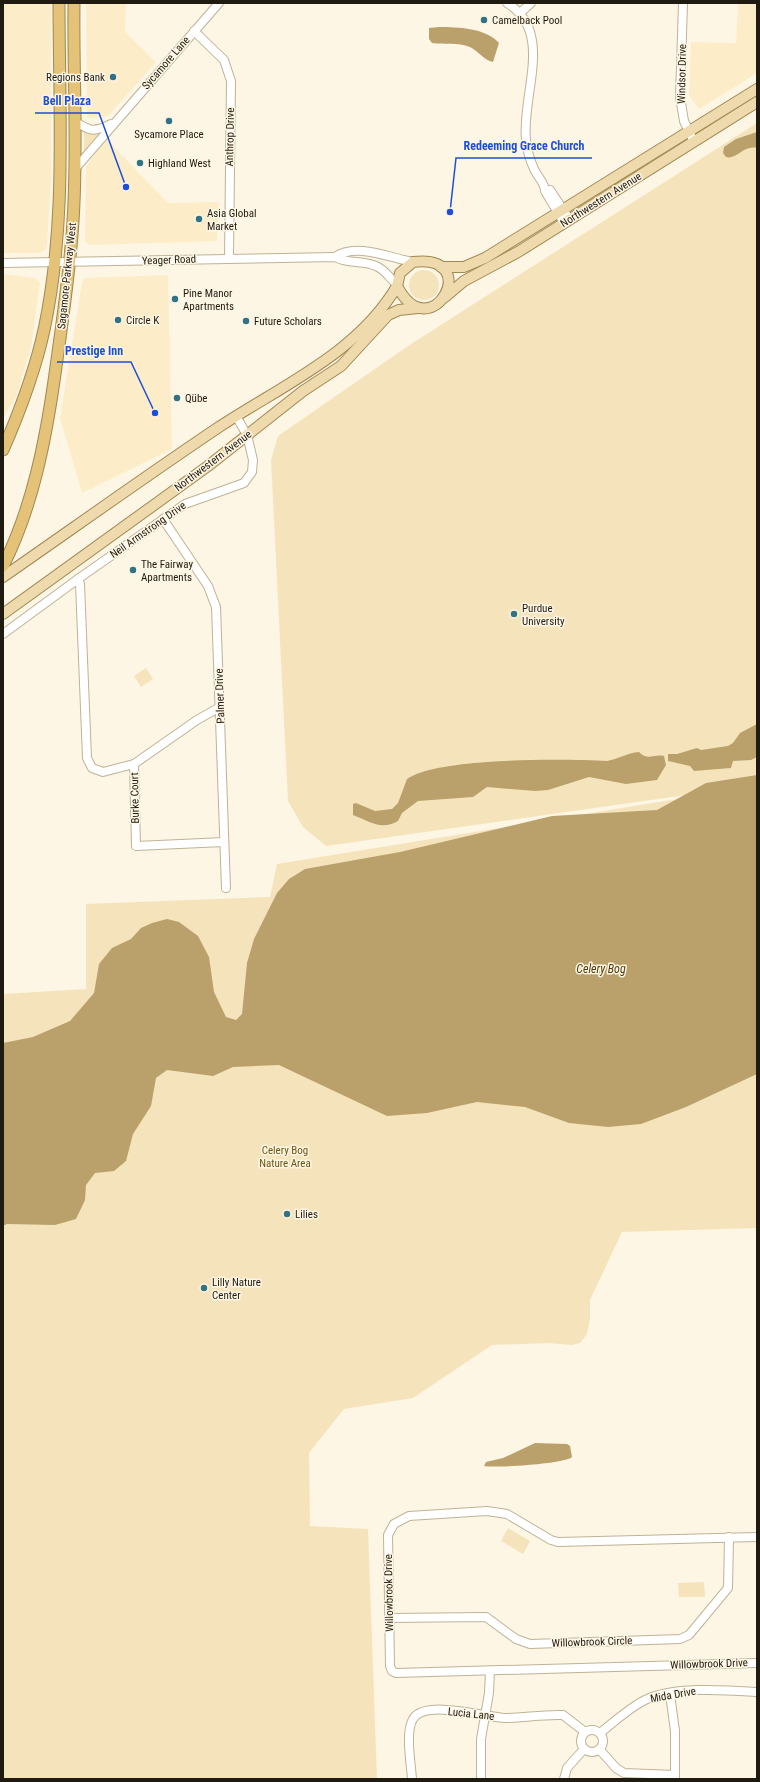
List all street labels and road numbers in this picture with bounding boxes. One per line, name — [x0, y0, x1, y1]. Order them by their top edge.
street label: Sycamore Lane — [139, 34, 193, 92]
street label: Windsor Drive — [675, 44, 689, 104]
street label: Anthrop Drive — [223, 107, 237, 167]
street label: Northwestern Avenue — [558, 170, 644, 230]
street label: Sagamore Parkway West — [55, 222, 79, 330]
street label: Yeager Road — [142, 253, 196, 267]
street label: Northwestern Avenue — [172, 428, 254, 494]
street label: Neil Armstrong Drive — [107, 499, 189, 561]
street label: Palmer Drive — [213, 668, 227, 724]
street label: Burke Court — [128, 772, 142, 824]
street label: Willowbrook Drive — [382, 1554, 396, 1632]
street label: Willowbrook Circle — [552, 1634, 632, 1650]
street label: Willowbrook Drive — [670, 1656, 748, 1672]
street label: Mida Drive — [649, 1685, 697, 1705]
street label: Lucia Lane — [447, 1705, 495, 1723]

